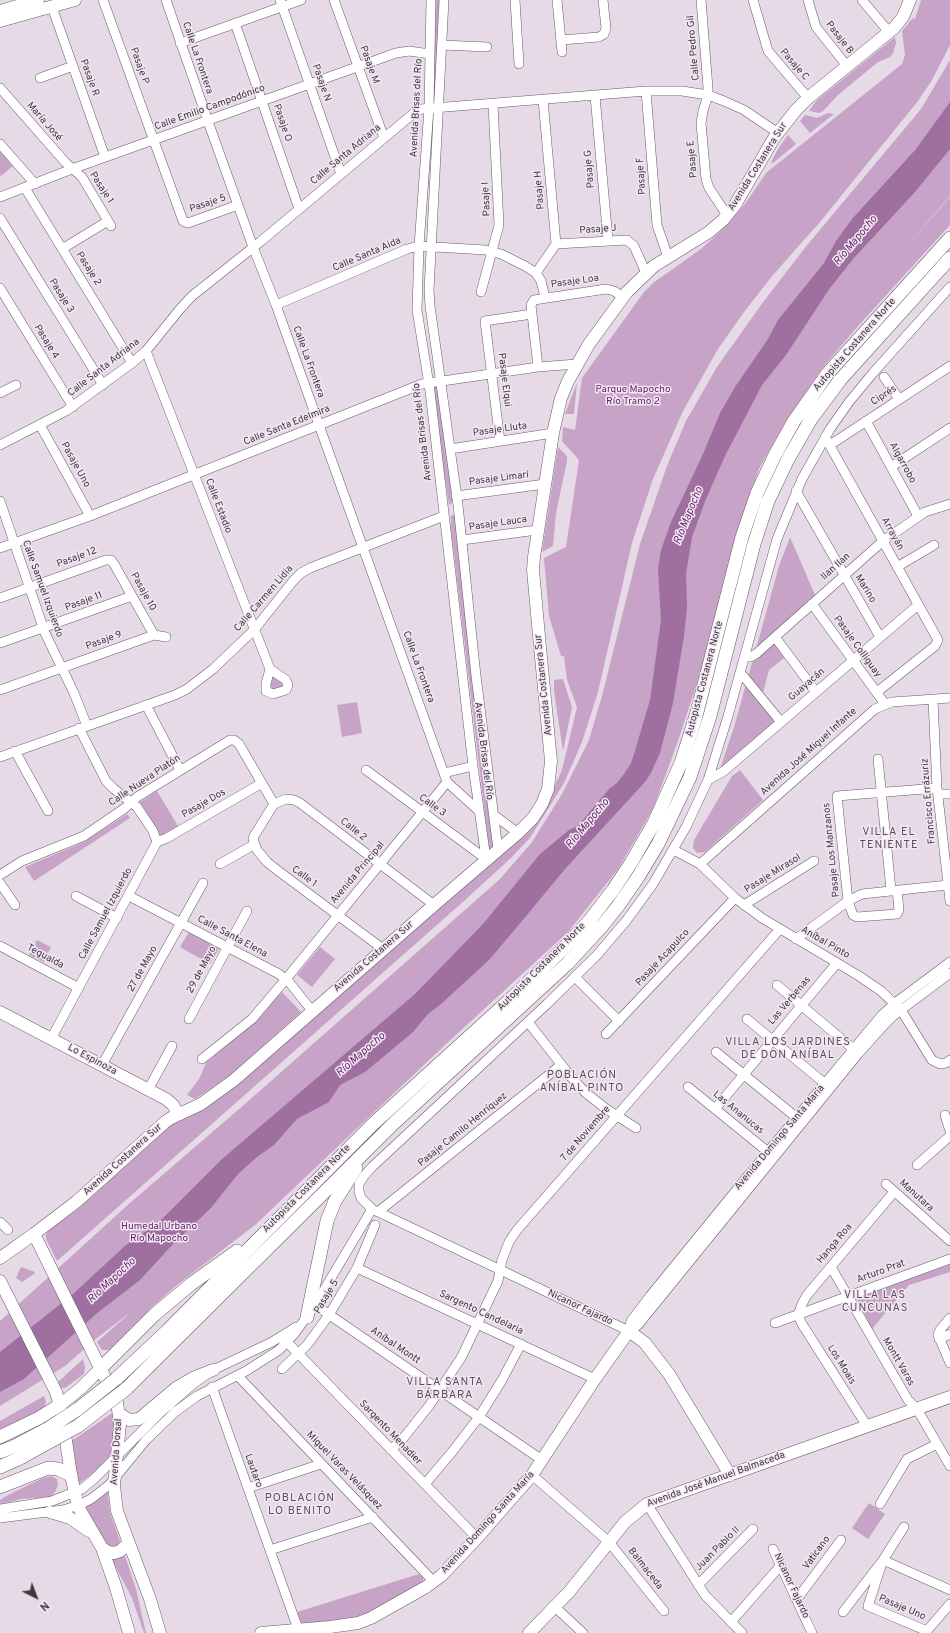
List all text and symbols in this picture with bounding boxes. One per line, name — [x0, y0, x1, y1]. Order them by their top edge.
street label: Calle Pedro Gil — [685, 15, 703, 81]
street label: Pasaje B — [822, 19, 856, 57]
street label: Calle La Frontera — [179, 20, 215, 96]
street label: Pasaje M — [357, 44, 381, 86]
street label: Pasaje P — [127, 46, 151, 86]
street label: Pasaje C — [777, 47, 811, 83]
street label: Pasaje R — [77, 58, 101, 98]
street label: Avenida Brisas del Río — [408, 58, 426, 158]
street label: Pasaje N — [309, 63, 333, 103]
street label: Calle Emilio Campodónico — [153, 82, 267, 134]
street label: María José — [24, 100, 64, 144]
street label: Pasaje O — [270, 103, 294, 143]
street label: Avenida Costanera Sur — [726, 121, 790, 213]
street label: Calle Santa Adriana — [308, 122, 384, 188]
street label: Pasaje E — [685, 140, 701, 178]
street label: Pasaje G — [582, 149, 598, 189]
street label: Pasaje F — [635, 157, 649, 195]
street label: Pasaje 1 — [86, 170, 116, 206]
street label: Pasaje H — [532, 170, 548, 210]
street label: Pasaje I — [480, 181, 494, 217]
street label: Pasaje 5 — [188, 192, 228, 216]
water label: Río Mapocho — [831, 213, 881, 269]
street label: Pasaje J — [579, 223, 617, 237]
street label: Calle Santa Aida — [331, 235, 403, 275]
street label: Pasaje 2 — [73, 250, 103, 288]
street label: Pasaje Loa — [550, 273, 600, 291]
street label: Pasaje 3 — [46, 277, 76, 315]
street label: Autopista Costanera Norte — [811, 296, 899, 394]
street label: Pasaje 4 — [31, 323, 61, 361]
street label: Calle La Frontera — [289, 324, 327, 400]
street label: Calle Santa Adriana — [66, 336, 142, 400]
street label: Pasaje Elqui — [495, 352, 513, 408]
street label: Avenida Brisas del Río — [411, 382, 435, 482]
street label: Ciprés — [869, 383, 899, 409]
park label: Parque Mapocho Río Tramo 2 — [595, 384, 671, 408]
street label: Calle Santa Edelmira — [242, 403, 332, 449]
street label: Pasaje Lluta — [472, 420, 528, 440]
street label: Pasaje Uno — [58, 440, 92, 490]
street label: Algarrobo — [886, 440, 918, 486]
street label: Pasaje Limarí — [468, 469, 530, 489]
street label: Calle Estadio — [202, 477, 234, 535]
water label: Río Mapocho — [671, 485, 707, 547]
street label: Pasaje Lauca — [468, 514, 528, 534]
street label: Arrayán — [878, 515, 906, 553]
street label: Calle Samuel Izquierdo — [19, 539, 65, 639]
street label: Pasaje 12 — [55, 545, 99, 571]
street label: Ilan Ilan — [819, 551, 853, 583]
street label: Calle Carmen Lidia — [232, 563, 296, 635]
street label: Pasaje 10 — [128, 571, 158, 613]
street label: Marino — [852, 573, 878, 605]
street label: Pasaje 11 — [64, 590, 104, 614]
street label: Pasaje Colliguay — [831, 614, 883, 680]
street label: Autopista Costanera Norte — [684, 620, 726, 738]
street label: Pasaje 9 — [84, 629, 124, 653]
street label: Calle La Frontera — [399, 629, 437, 705]
street label: Avenida Costanera Sur — [533, 634, 555, 736]
street label: Guayacán — [786, 666, 828, 704]
street label: Avenida Brisas del Río — [471, 701, 495, 801]
street label: Avenida José Miguel Infante — [758, 706, 860, 798]
street label: Calle Nueva Platón — [107, 753, 183, 809]
street label: Francisco Errázuriz — [919, 758, 939, 844]
street label: Pasaje Dos — [180, 787, 228, 821]
street label: Calle 3 — [416, 792, 448, 820]
water label: Río Mapocho — [563, 796, 613, 852]
street label: Pasaje Los Manzanos — [821, 802, 843, 898]
street label: Calle 2 — [337, 816, 369, 844]
district label: VILLA EL TENIENTE — [860, 826, 918, 852]
street label: Avenida Principal — [328, 839, 388, 907]
street label: Pasaje Mirasol — [743, 852, 803, 896]
street label: Calle 1 — [289, 864, 319, 890]
street label: Calle Samuel Izquierdo — [77, 866, 135, 962]
street label: Calle Santa Elena — [195, 913, 269, 961]
street label: Avenida Costanera Sur — [332, 919, 416, 995]
street label: Autopista Costanera Norte — [495, 920, 589, 1014]
street label: Aníbal Pinto — [798, 924, 852, 962]
street label: Pasaje Acapulco — [634, 927, 692, 989]
street label: Tegualda — [24, 942, 66, 972]
street label: 27 de Mayo — [125, 944, 161, 994]
street label: 29 de Mayo — [185, 944, 219, 996]
street label: Las Verbenas — [766, 974, 814, 1028]
water label: Río Mapocho — [334, 1030, 388, 1080]
district label: VILLA LOS JARDINES DE DON ANÍBAL — [725, 1036, 851, 1062]
street label: Lo Espinoza — [65, 1042, 119, 1078]
district label: POBLACIÓN ANÍBAL PINTO — [540, 1069, 624, 1095]
street label: Avenida Domingo Santa María — [732, 1083, 828, 1193]
street label: Las Ananucas — [710, 1089, 766, 1137]
street label: Pasaje Camilo Henríquez — [416, 1090, 510, 1170]
street label: 7 de Noviembre — [559, 1104, 613, 1164]
street label: Avenida Costanera Sur — [81, 1121, 165, 1199]
street label: Autopista Costanera Norte — [260, 1142, 354, 1236]
street label: Manutara — [896, 1177, 936, 1215]
park label: Humedal Urbano Río Mapocho — [121, 1221, 197, 1244]
street label: Hanga Roa — [815, 1222, 855, 1266]
water label: Río Mapocho — [85, 1255, 139, 1307]
street label: Arturo Prat — [855, 1258, 907, 1286]
street label: Pasaje 5 — [312, 1278, 342, 1316]
street label: Sargento Candelaria — [437, 1288, 525, 1338]
street label: Nicanor Fajardo — [545, 1288, 615, 1328]
district label: VILLA LAS CUNCUNAS — [842, 1289, 908, 1315]
street label: Aníbal Montt — [368, 1325, 422, 1367]
street label: Montt Varas — [879, 1336, 917, 1388]
street label: Los Moais — [824, 1343, 858, 1387]
district label: VILLA SANTA BÁRBARA — [406, 1376, 484, 1402]
street label: Sargento Menadier — [356, 1398, 424, 1468]
street label: Avenida Dorsal — [109, 1418, 125, 1486]
street label: Miguel Varas Velásquez — [303, 1429, 385, 1513]
street label: Avenida José Manuel Balmaceda — [645, 1449, 787, 1511]
street label: Lautaro — [241, 1453, 265, 1489]
street label: Avenida Domingo Santa María — [439, 1469, 537, 1577]
district label: POBLACIÓN LO BENITO — [265, 1492, 335, 1518]
street label: Juan Pablo II — [693, 1524, 743, 1574]
street label: Vaticano — [801, 1534, 833, 1572]
street label: Balmaceda — [625, 1546, 665, 1592]
street label: Nicanor Fajardo — [771, 1551, 811, 1621]
north arrow — [16, 1577, 56, 1617]
street label: Pasaje Uno — [877, 1593, 927, 1623]
text: N — [36, 1598, 52, 1614]

